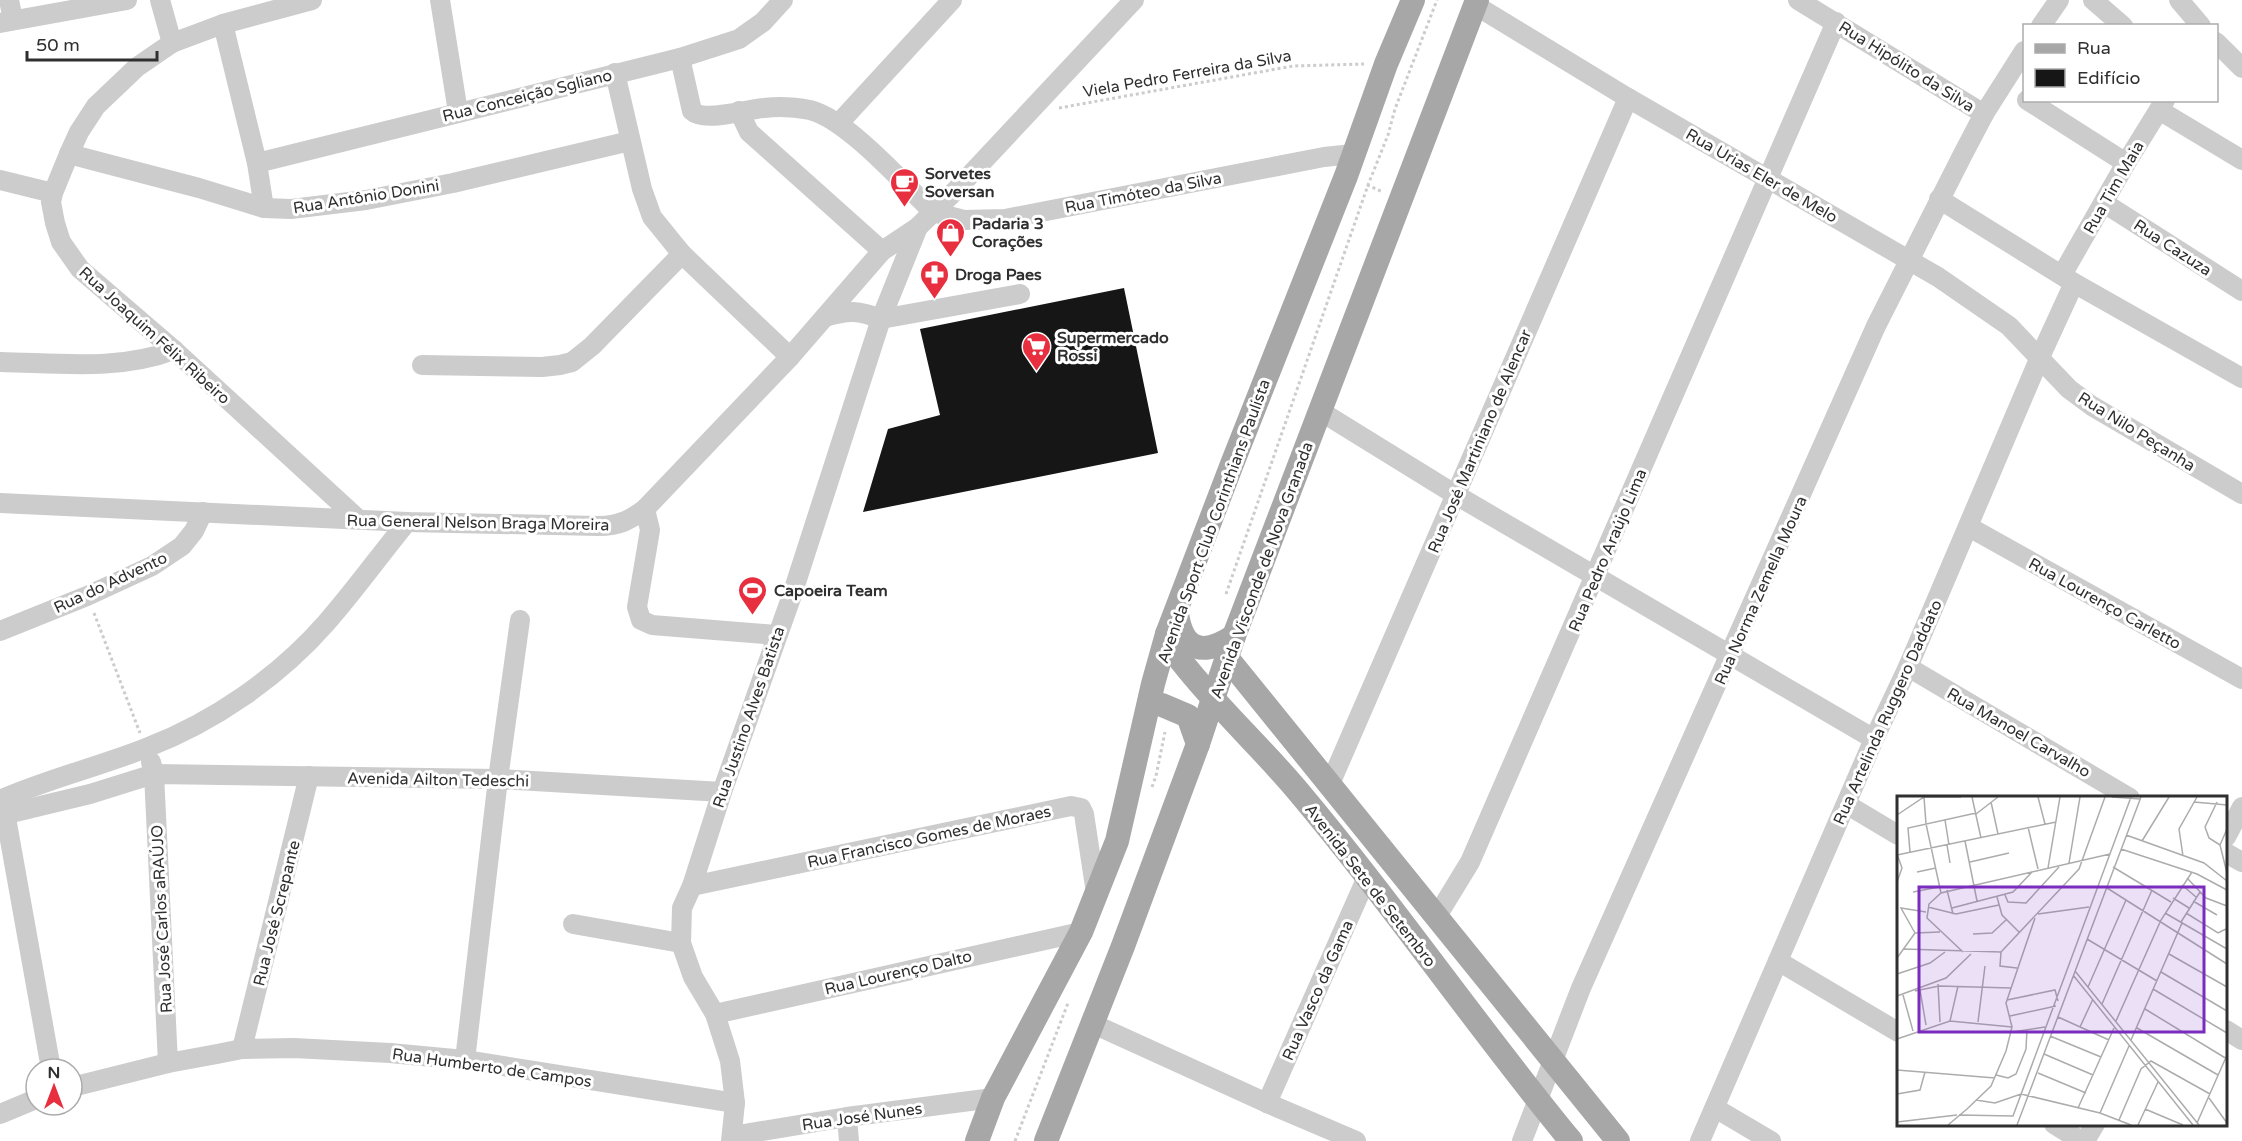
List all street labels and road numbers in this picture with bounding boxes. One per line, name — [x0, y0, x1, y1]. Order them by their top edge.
street label: Rua Hipólito da Silva — [1835, 17, 1978, 117]
street label: Viela Pedro Ferreira da Silva — [1081, 46, 1293, 102]
street label: Rua Conceição Sgliano — [440, 65, 614, 127]
street label: Rua Urias Eler de Melo — [1682, 124, 1841, 228]
street label: Rua Tim Maia — [2079, 137, 2149, 238]
street label: Rua Timóteo da Silva — [1063, 168, 1223, 218]
street label: Rua Antônio Donini — [292, 176, 441, 218]
street label: Rua Cazuza — [2130, 215, 2215, 280]
street label: Rua Joaquim Félix Ribeiro — [75, 263, 234, 409]
street label: Rua José Martiniano de Alencar — [1424, 326, 1537, 556]
street label: Avenida Sport Club Corinthians Paulista — [1153, 376, 1275, 666]
street label: Rua Nilo Peçanha — [2074, 388, 2199, 476]
street label: Avenida Visconde de Nova Granada — [1206, 439, 1318, 701]
street label: Rua Pedro Araújo Lima — [1564, 466, 1651, 635]
street label: Rua Norma Zemella Moura — [1710, 493, 1812, 688]
street label: Rua General Nelson Braga Moreira — [346, 511, 610, 535]
street label: Rua do Advento — [51, 548, 170, 618]
street label: Rua Lourenço Carletto — [2025, 554, 2184, 654]
street label: Rua Artelinda Ruggero Daddato — [1829, 597, 1947, 828]
street label: Rua Justino Alves Batista — [708, 624, 789, 811]
street label: Rua Manoel Carvalho — [1943, 684, 2094, 782]
street label: Avenida Ailton Tedeschi — [347, 768, 529, 792]
street label: Avenida Sete de Setembro — [1300, 800, 1440, 971]
street label: Rua Francisco Gomes de Moraes — [806, 801, 1053, 873]
street label: Rua José Carlos aRAÚJO — [147, 824, 177, 1014]
street label: Rua José Screpante — [249, 838, 305, 988]
street label: Rua Vasco da Gama — [1278, 917, 1358, 1064]
street label: Rua Lourenço Dalto — [823, 946, 974, 1000]
street label: Rua Humberto de Campos — [391, 1044, 593, 1092]
street label: Rua José Nunes — [801, 1099, 924, 1135]

